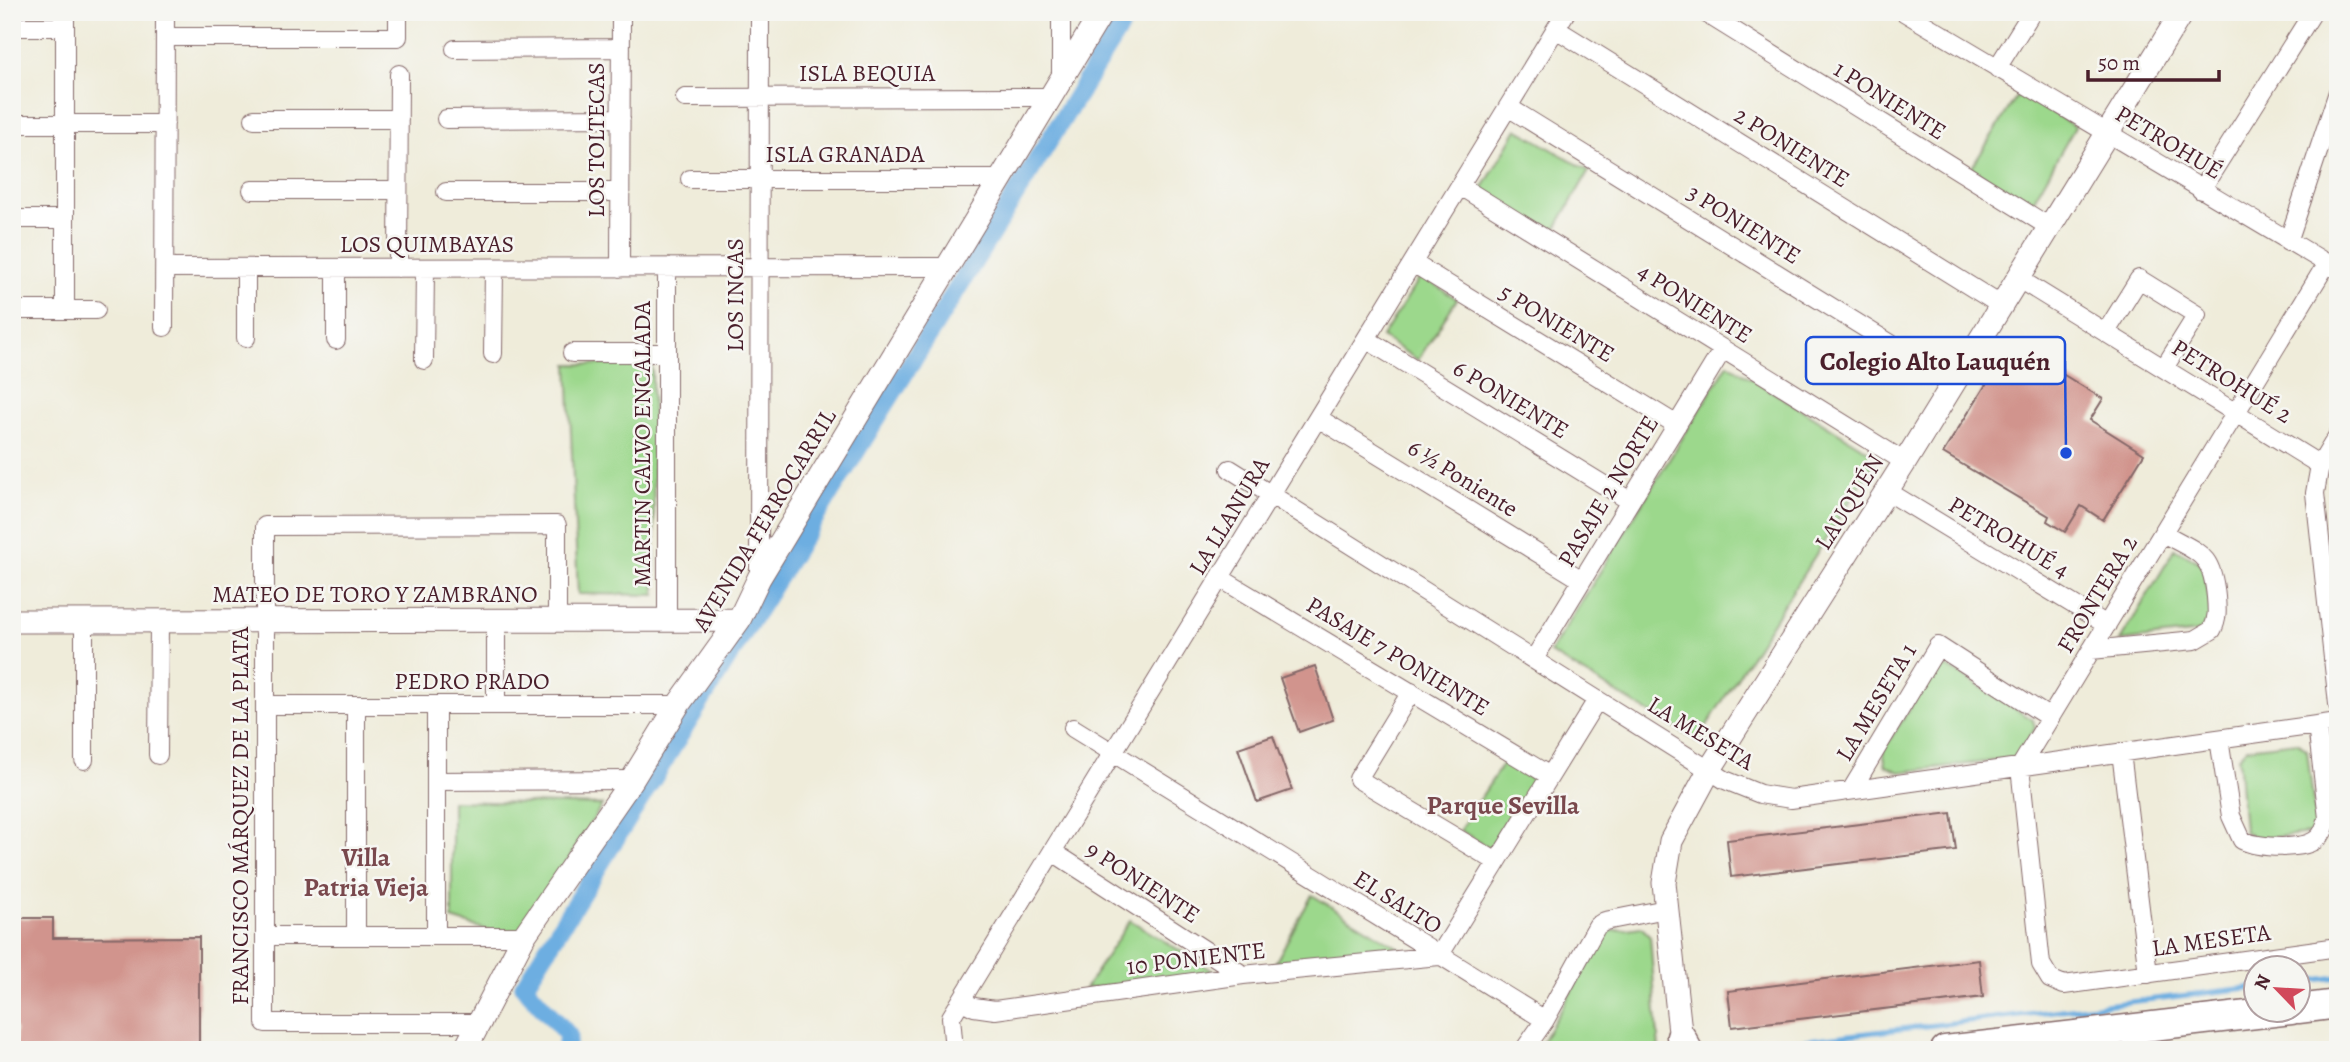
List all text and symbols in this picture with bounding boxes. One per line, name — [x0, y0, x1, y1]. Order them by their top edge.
scale bar — [2088, 38, 2219, 82]
text: 50 m — [2098, 49, 2140, 77]
street label: 1 PONIENTE — [1828, 53, 1952, 147]
street label: ISLA BEQUIA — [799, 57, 936, 89]
street label: LOS TOLTECAS — [580, 62, 612, 218]
street label: PETROHUÉ — [2109, 97, 2229, 187]
street label: 2 PONIENTE — [1728, 99, 1856, 195]
street label: ISLA GRANADA — [765, 138, 926, 170]
street label: 3 PONIENTE — [1681, 176, 1807, 272]
street label: LOS QUIMBAYAS — [340, 228, 514, 260]
street label: LOS INCAS — [719, 238, 751, 352]
street label: 4 PONIENTE — [1632, 255, 1758, 351]
street label: 5 PONIENTE — [1493, 276, 1621, 370]
street label: MARTIN CALVO ENCALADA — [626, 300, 658, 587]
street label: PETROHUÉ 2 — [2166, 331, 2298, 431]
callout: Colegio Alto Lauquén — [1806, 337, 2065, 384]
text: Colegio Alto Lauquén — [1820, 344, 2051, 379]
street label: 6 PONIENTE — [1447, 352, 1575, 446]
street label: AVENIDA FERROCARRIL — [684, 402, 844, 638]
street label: PASAJE 2 NORTE — [1550, 409, 1666, 573]
street label: 6 ½ Poniente — [1402, 431, 1524, 525]
street label: LAUQUÉN — [1807, 448, 1891, 556]
street label: LA LLANURA — [1181, 450, 1277, 581]
street label: PETROHUÉ 4 — [1943, 488, 2076, 586]
street label: FRONTERA 2 — [2049, 529, 2145, 659]
street label: MATEO DE TORO Y ZAMBRANO — [212, 578, 538, 610]
street label: PASAJE 7 PONIENTE — [1300, 589, 1496, 723]
street label: FRANCISCO MÁRQUEZ DE LA PLATA — [224, 626, 256, 1005]
street label: LA MESETA 1 — [1828, 637, 1924, 767]
street label: PEDRO PRADO — [394, 665, 550, 697]
street label: LA MESETA — [1642, 689, 1761, 778]
district label: Parque Sevilla — [1426, 788, 1580, 823]
street label: 9 PONIENTE — [1080, 833, 1206, 931]
district label: Villa Patria Vieja — [303, 840, 429, 905]
street label: EL SALTO — [1348, 862, 1448, 942]
street label: LA MESETA — [2150, 916, 2273, 964]
street label: 10 PONIENTE — [1125, 934, 1267, 982]
north arrow — [2242, 954, 2312, 1024]
text: N — [2248, 970, 2277, 994]

